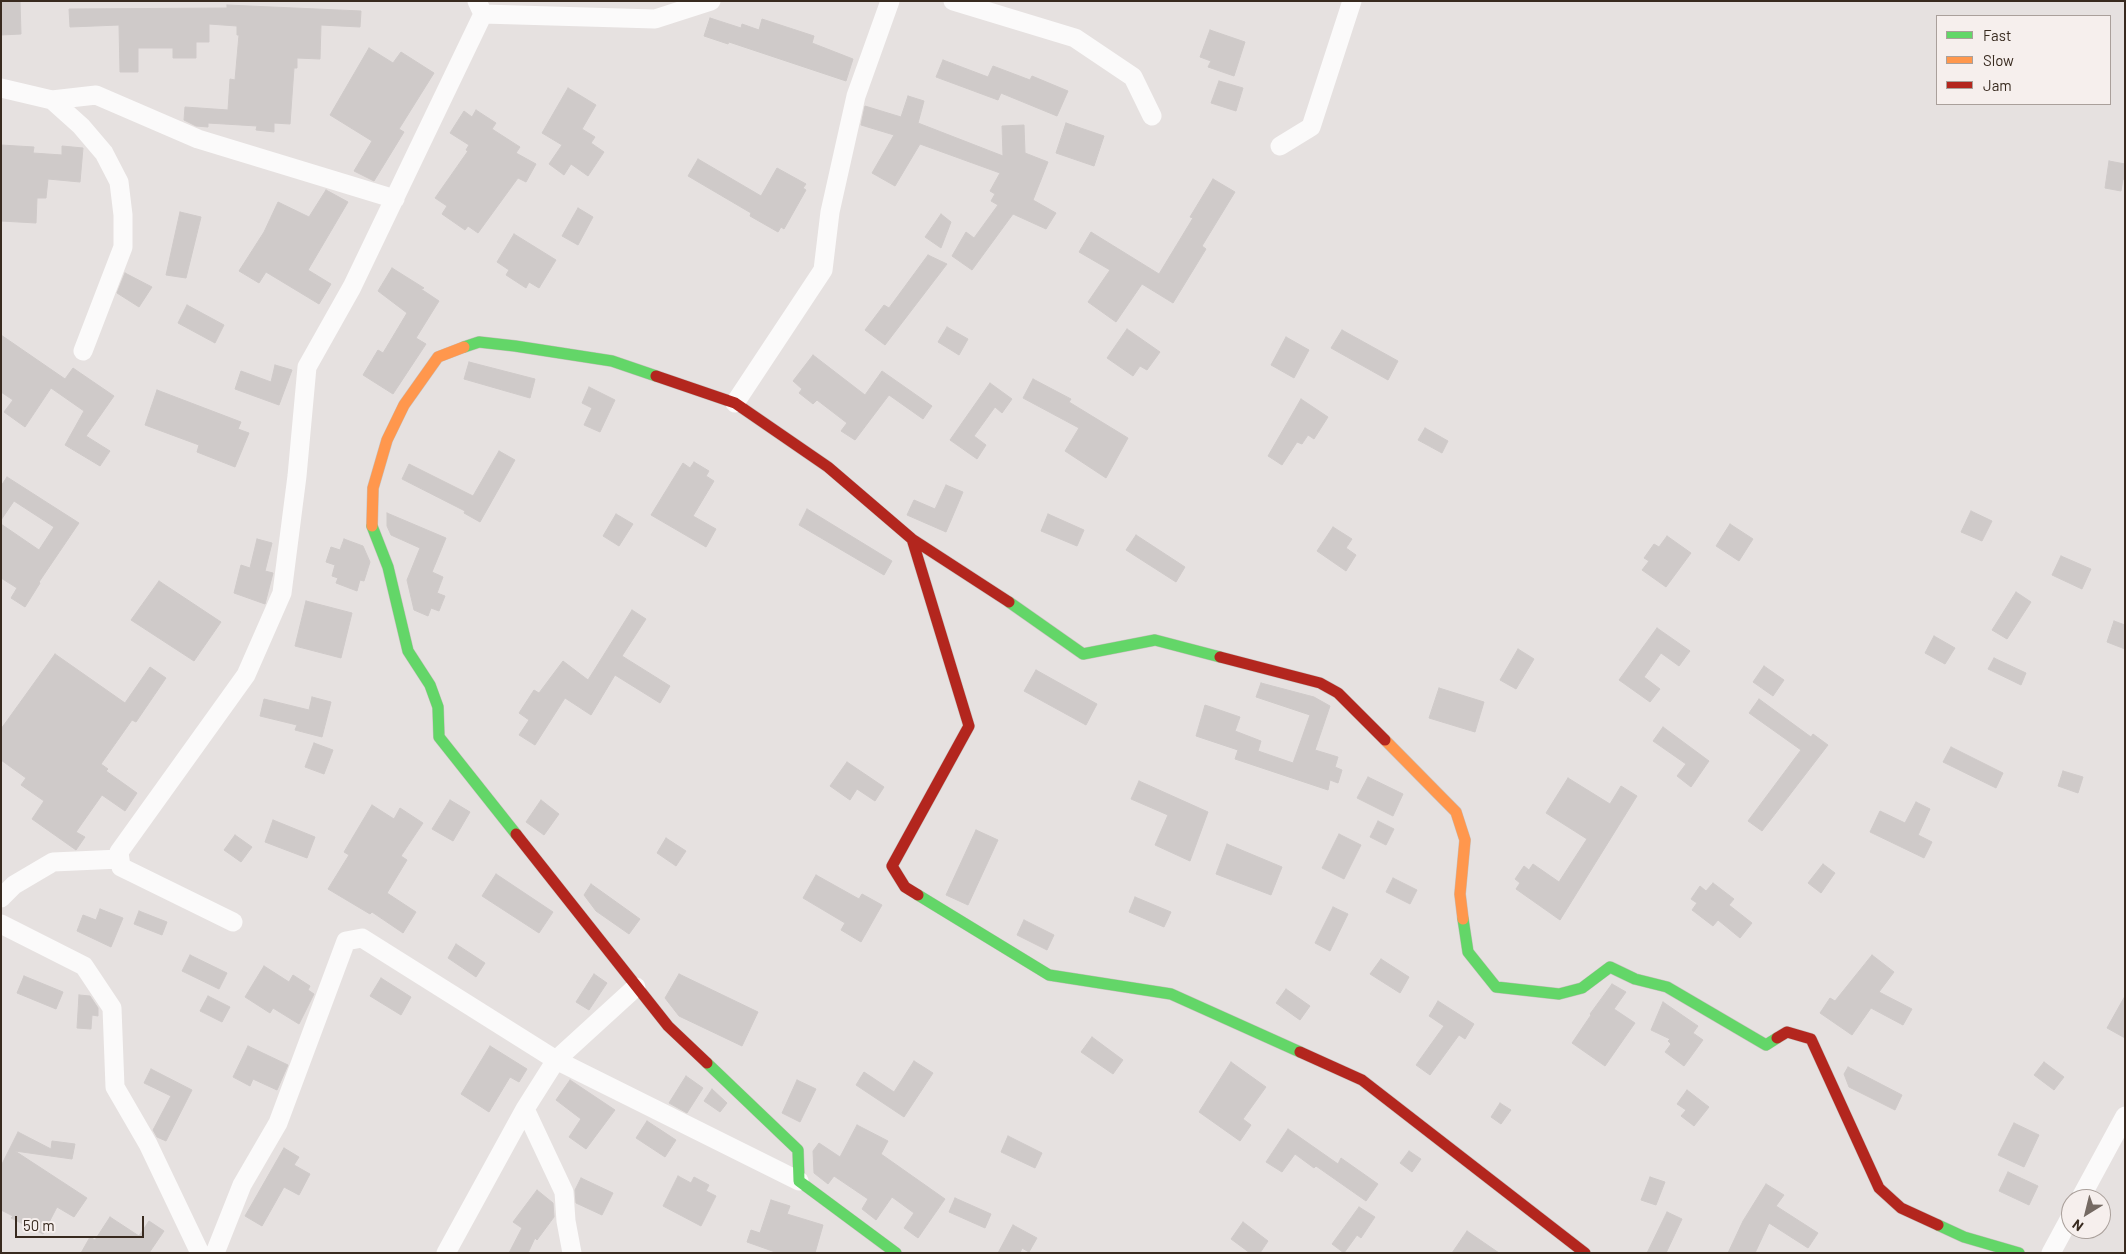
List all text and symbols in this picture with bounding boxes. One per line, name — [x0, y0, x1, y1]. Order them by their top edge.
legend — [1936, 15, 2111, 105]
text: Fast — [1983, 26, 2011, 44]
text: Slow — [1983, 51, 2014, 69]
text: Jam — [1983, 76, 2012, 94]
north arrow — [2061, 1189, 2111, 1239]
scale bar — [18, 1206, 146, 1238]
text: 50 m — [23, 1216, 55, 1234]
text: N — [2069, 1216, 2086, 1235]

